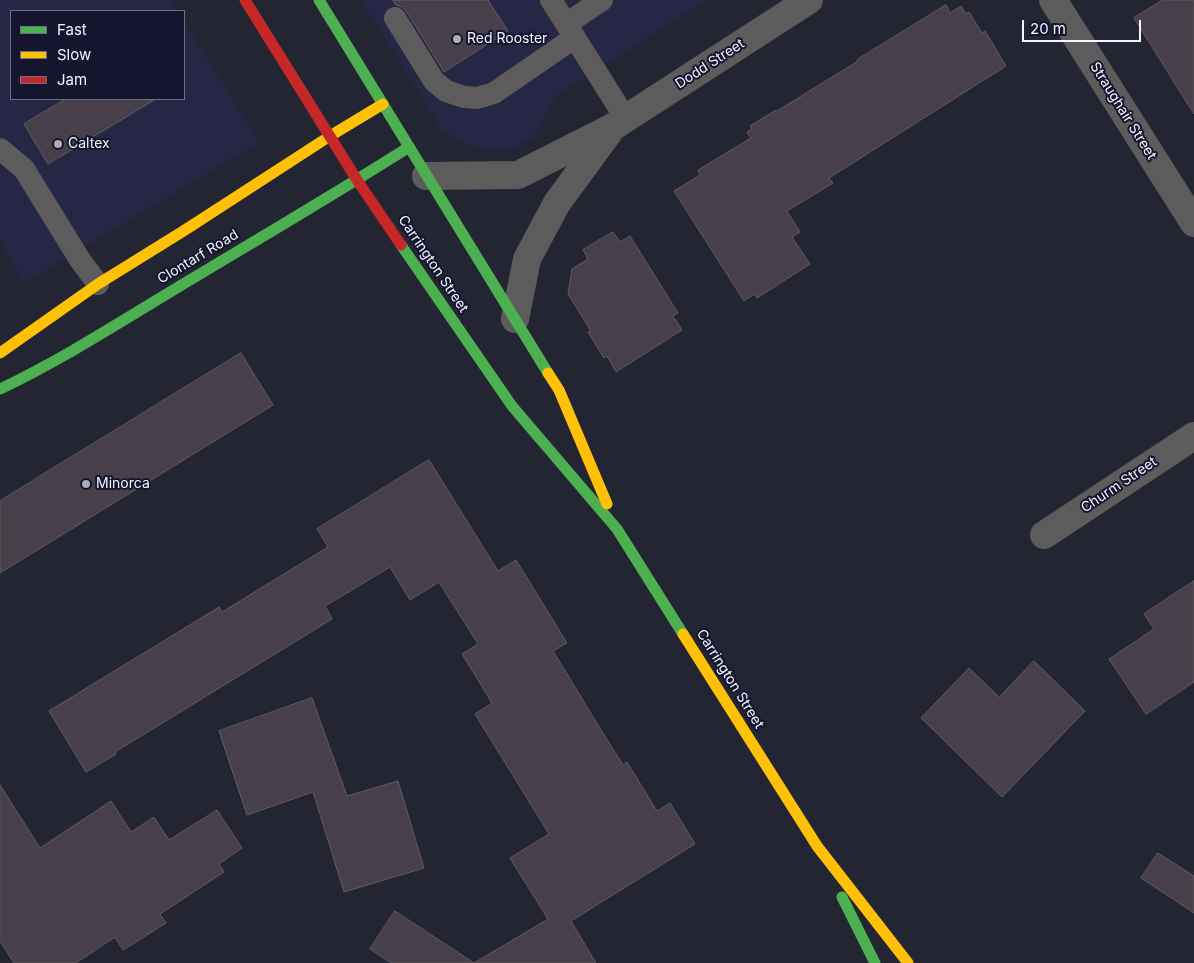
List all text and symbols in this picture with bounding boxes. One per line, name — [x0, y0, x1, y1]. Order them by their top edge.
legend — [10, 10, 185, 100]
scale bar — [1024, 10, 1143, 42]
text: 20 m — [1030, 19, 1066, 38]
text: Fast — [57, 20, 87, 39]
place label: Red Rooster — [467, 31, 547, 47]
marker: Red Rooster — [451, 33, 463, 45]
street label: Dodd Street — [672, 35, 748, 93]
text: Slow — [57, 45, 91, 64]
street label: Straughair Street — [1086, 59, 1160, 163]
text: Jam — [57, 70, 87, 89]
place label: Caltex — [68, 136, 110, 152]
marker: Caltex — [52, 138, 64, 150]
street label: Carrington Street — [394, 212, 472, 316]
street label: Clontarf Road — [155, 226, 241, 288]
street label: Churm Street — [1078, 453, 1160, 517]
place label: Minorca — [96, 476, 150, 492]
marker: Minorca — [80, 478, 92, 490]
street label: Carrington Street — [693, 626, 767, 732]

